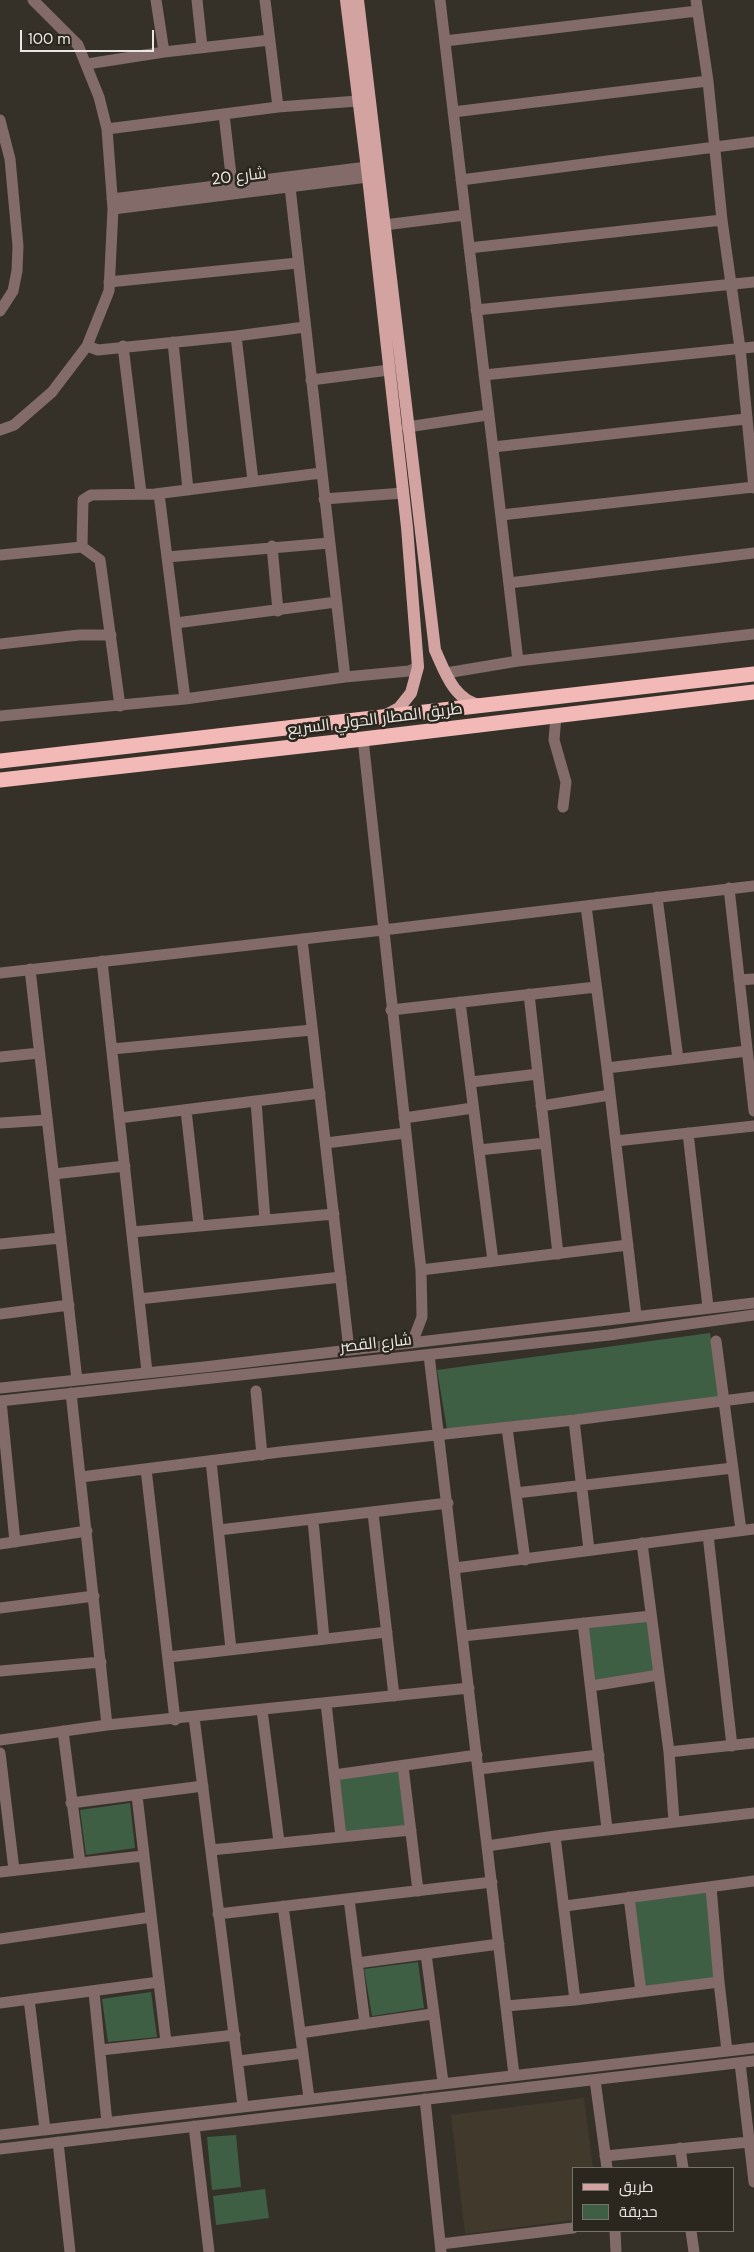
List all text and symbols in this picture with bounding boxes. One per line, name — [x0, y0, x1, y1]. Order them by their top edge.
scale bar — [22, 20, 156, 52]
text: 100 m — [28, 29, 71, 49]
street label: شارع 20 — [210, 164, 268, 190]
street label: طريق المطار الحولي السريع — [286, 700, 464, 740]
street label: شارع القصر — [339, 1331, 413, 1357]
legend — [572, 2167, 734, 2232]
text: طريق — [619, 2177, 653, 2197]
text: حديقة — [619, 2202, 658, 2222]

